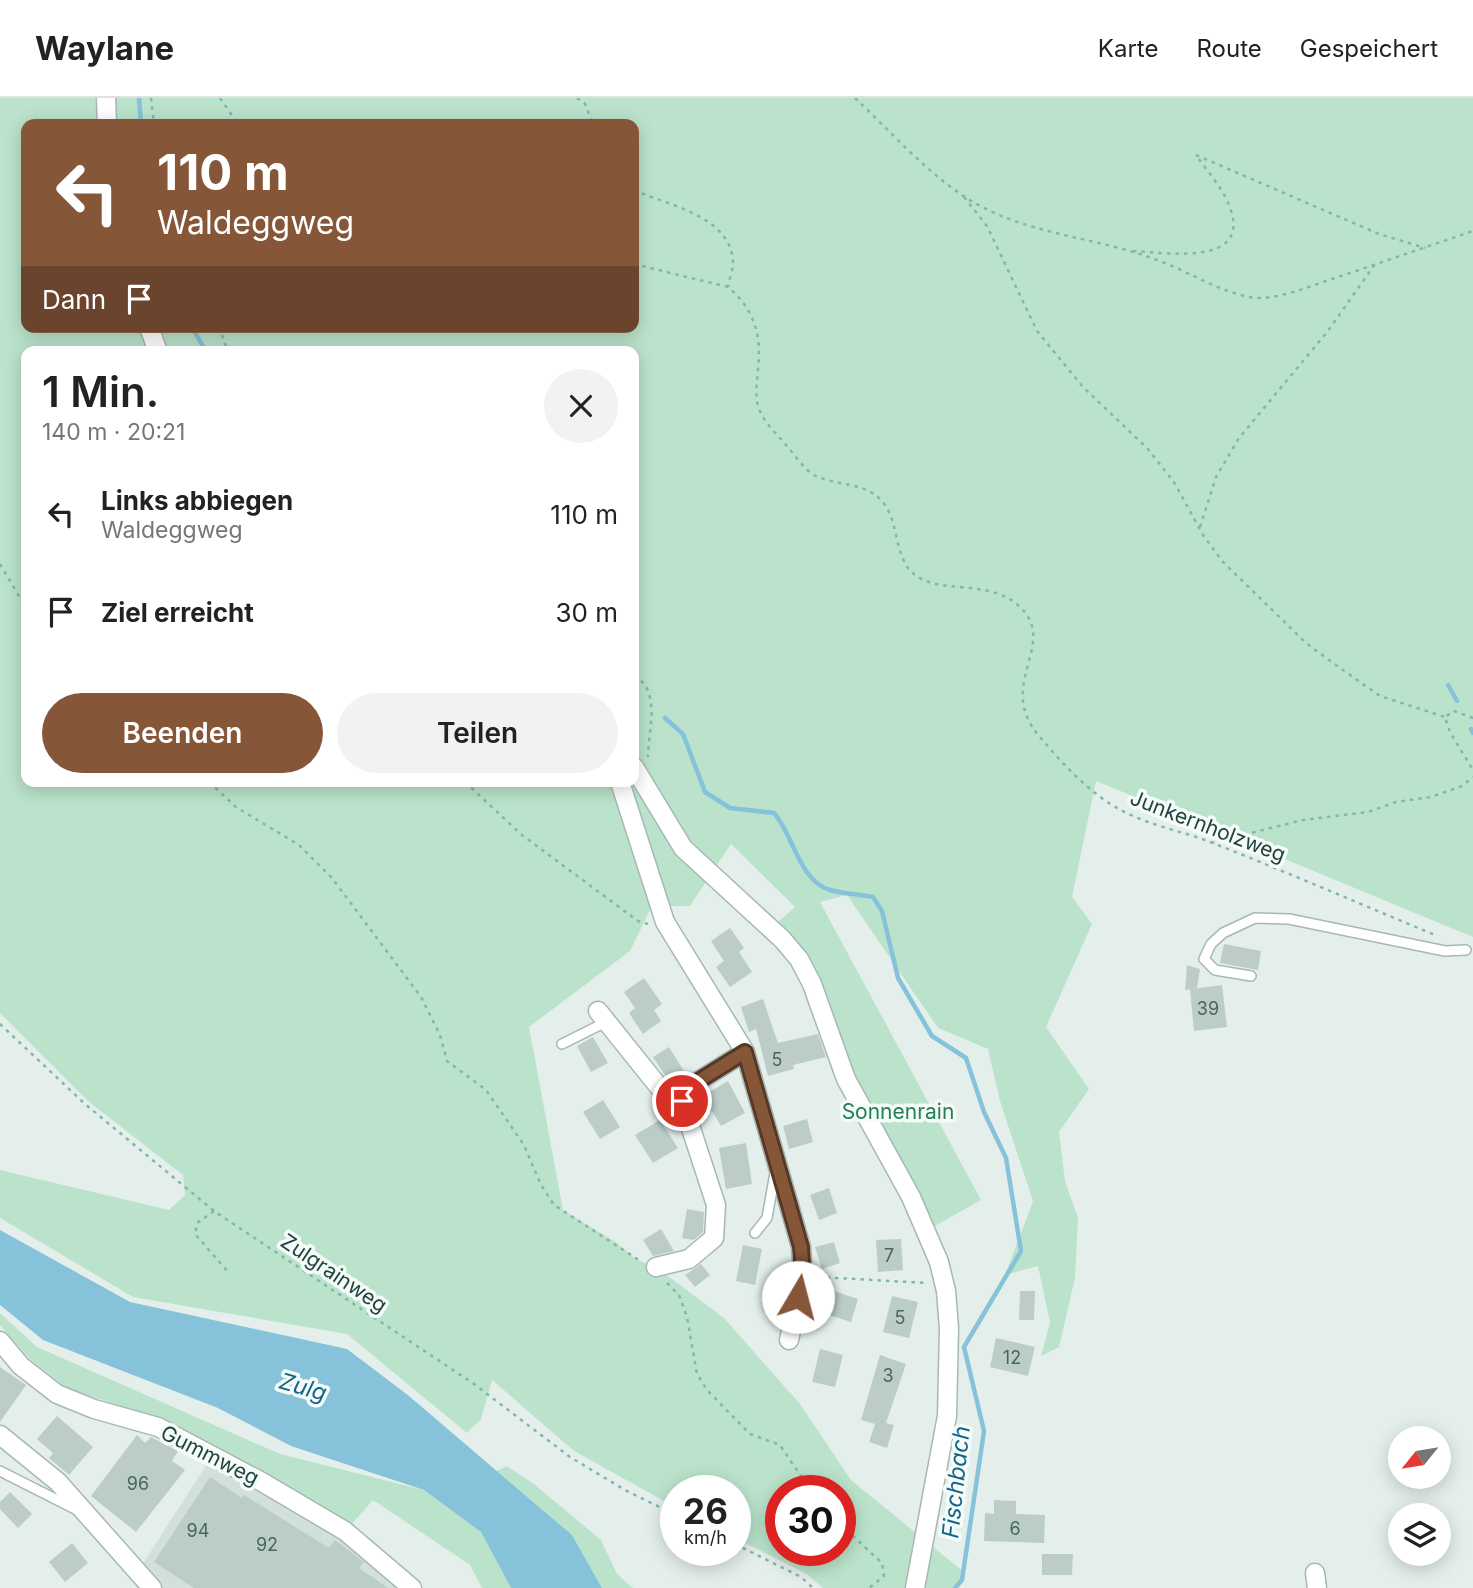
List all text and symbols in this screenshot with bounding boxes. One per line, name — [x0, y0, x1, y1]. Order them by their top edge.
text: Waylane — [35, 28, 174, 68]
text: Karte — [1098, 34, 1158, 63]
text: Route — [1196, 34, 1262, 63]
text: Gespeichert — [1300, 34, 1438, 63]
text: 110 m — [157, 143, 289, 202]
icon: left — [42, 147, 133, 238]
text: Waldeggweg — [157, 203, 354, 242]
icon: arrive — [120, 280, 158, 318]
text: Dann — [42, 284, 106, 315]
text: 1 Min. — [42, 366, 159, 417]
button: close — [544, 369, 618, 443]
text: 140 m · 20:21 — [42, 418, 185, 446]
text: Links abbiegen — [101, 485, 293, 516]
icon: left — [42, 495, 80, 533]
text: 110 m — [550, 499, 618, 530]
text: Waldeggweg — [101, 516, 243, 544]
icon: arrive — [42, 593, 80, 631]
text: Ziel erreicht — [101, 597, 254, 628]
text: 30 m — [555, 597, 618, 628]
button: Beenden — [42, 693, 323, 773]
button: Teilen — [337, 693, 618, 773]
street label: Junkernholzweg — [1127, 785, 1289, 867]
house number: 39 — [1197, 998, 1219, 1019]
house number: 5 — [772, 1049, 782, 1070]
pin — [652, 1071, 712, 1131]
icon: arrive — [663, 1082, 701, 1120]
park label: Sonnenrain — [842, 1099, 954, 1124]
street label: Zulgrainweg — [276, 1228, 392, 1318]
house number: 7 — [884, 1245, 894, 1266]
position arrow — [761, 1260, 835, 1334]
house number: 5 — [895, 1307, 905, 1328]
house number: 12 — [1003, 1347, 1021, 1368]
house number: 3 — [882, 1365, 894, 1386]
water label: Zulg — [276, 1367, 330, 1407]
street label: Gummweg — [157, 1420, 263, 1490]
water label: Fischbach — [936, 1424, 976, 1540]
north arrow — [1388, 1426, 1451, 1489]
map controls — [1388, 1426, 1451, 1566]
house number: 96 — [127, 1473, 149, 1494]
speed limit sign: 30 — [765, 1475, 856, 1566]
text: 26 — [683, 1490, 728, 1532]
button: layers — [1388, 1503, 1451, 1566]
house number: 6 — [1009, 1518, 1021, 1539]
house number: 94 — [187, 1520, 209, 1541]
text: km/h — [684, 1527, 727, 1548]
house number: 92 — [256, 1534, 278, 1555]

